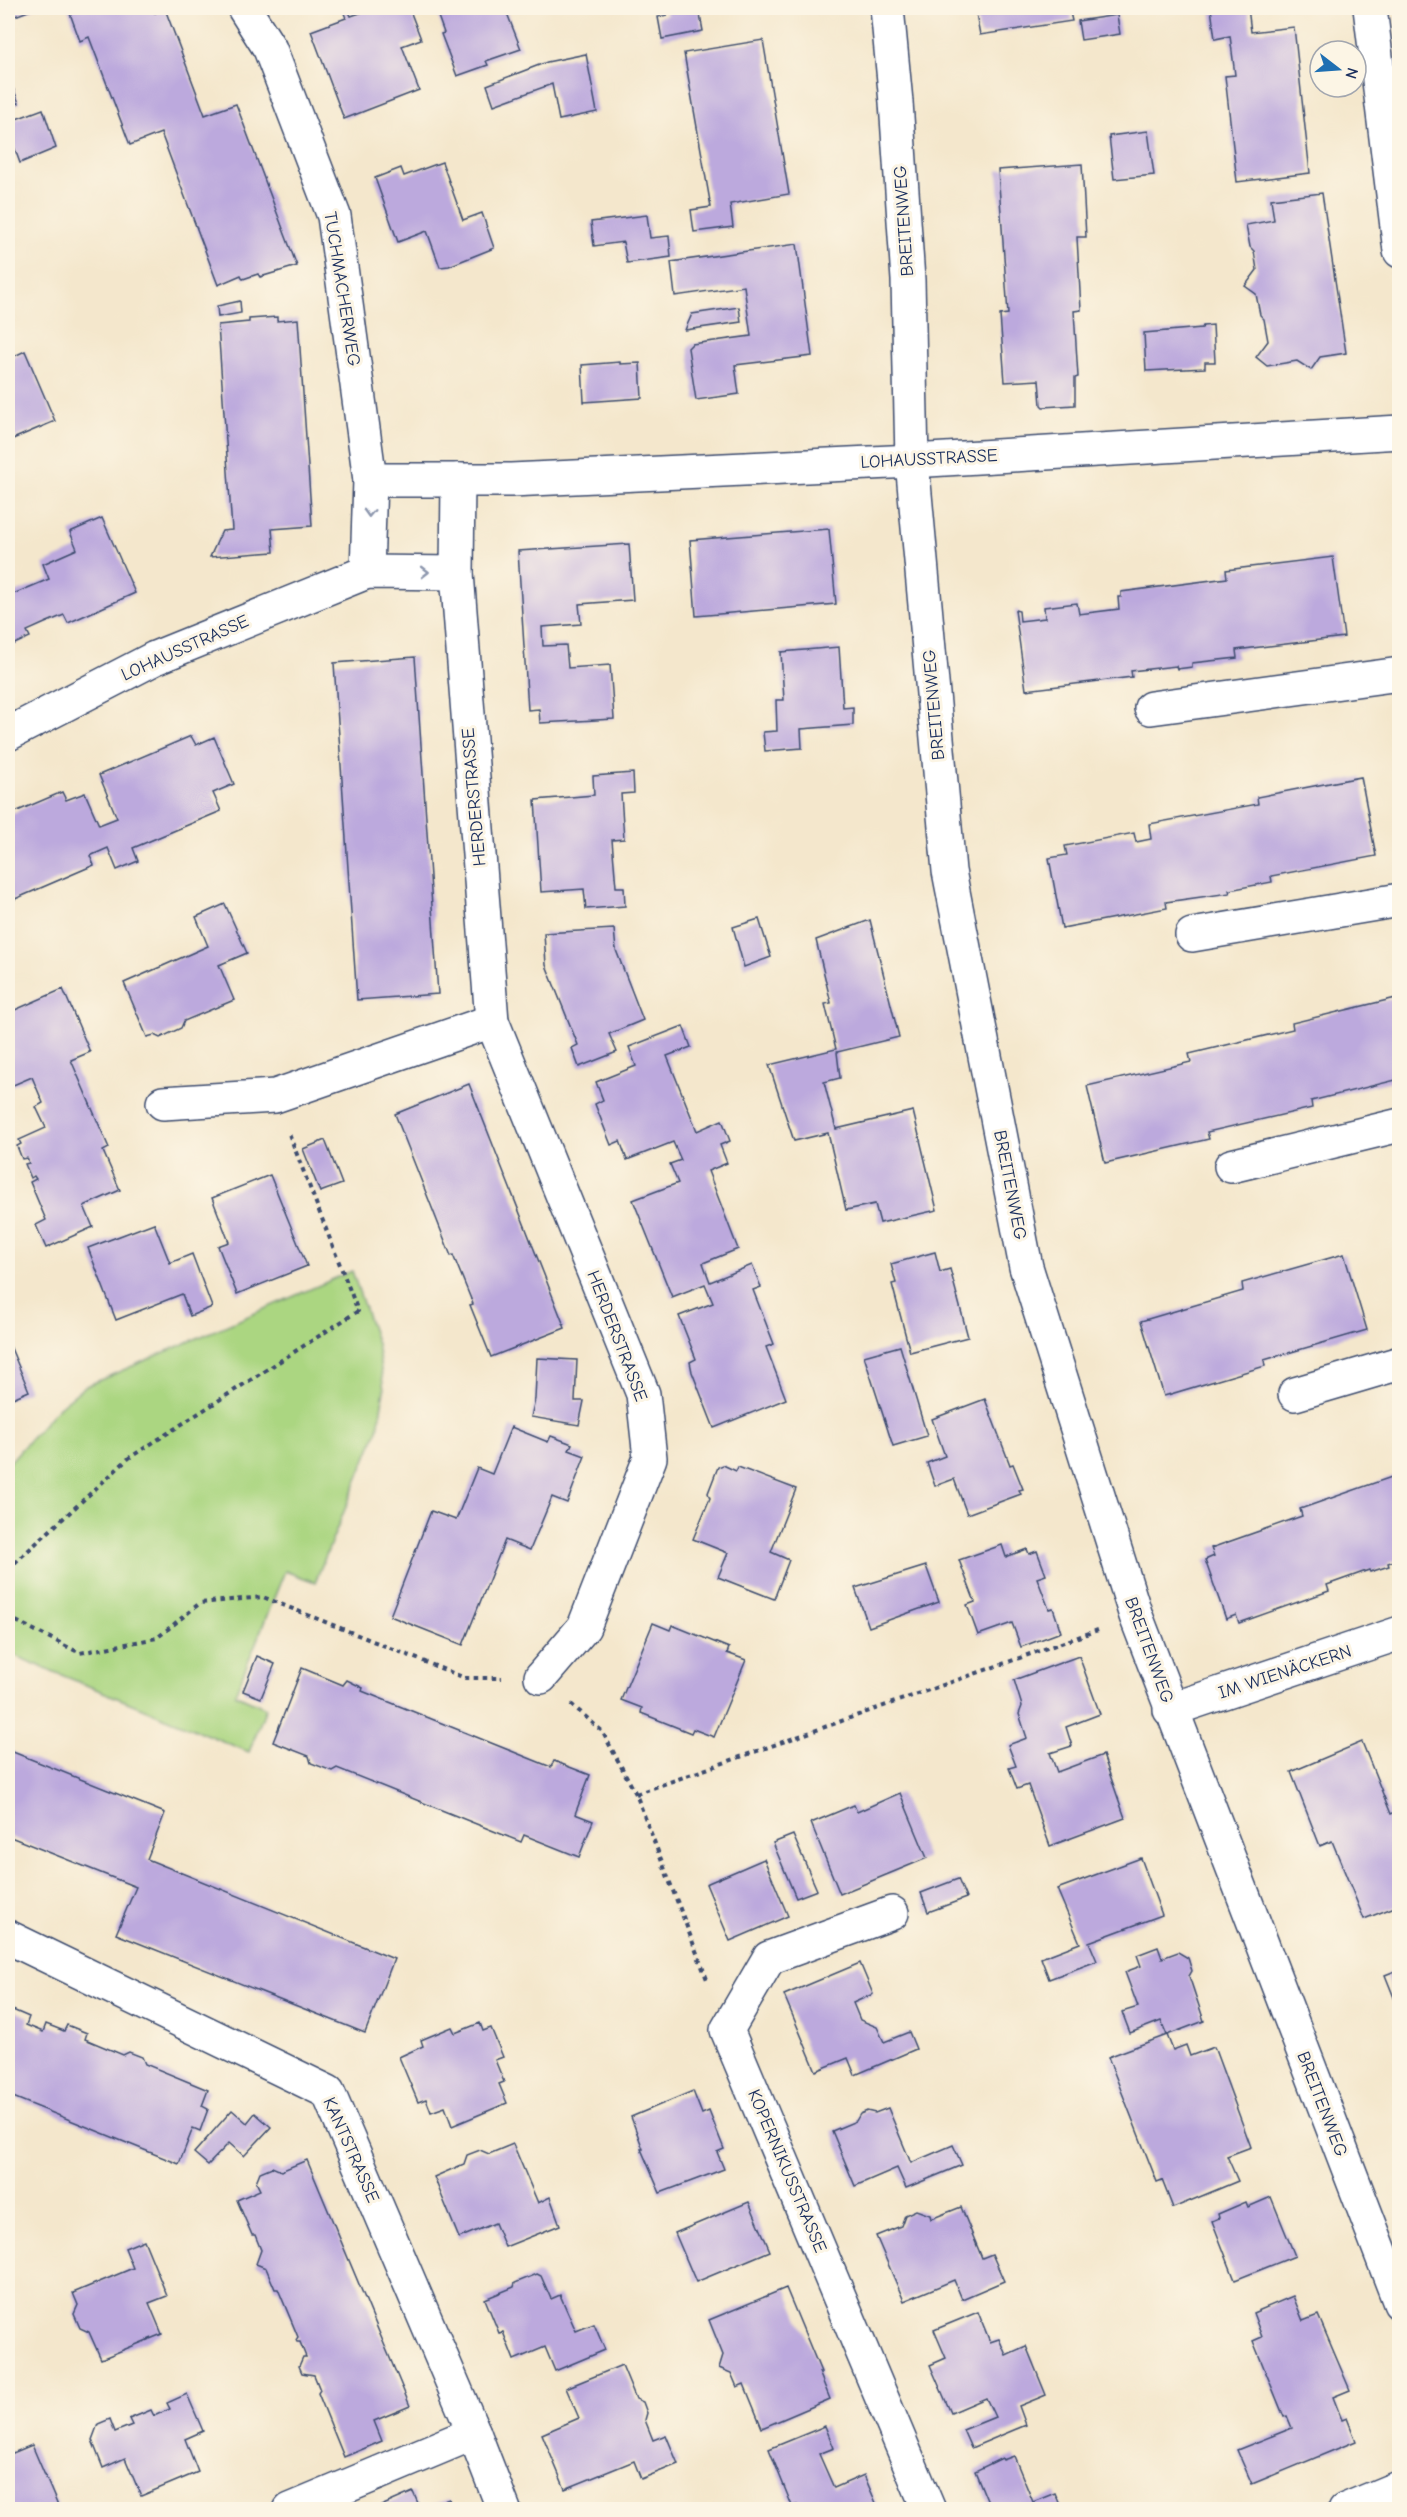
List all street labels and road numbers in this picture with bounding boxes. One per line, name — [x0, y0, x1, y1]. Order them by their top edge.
street label: BREITENWEG — [890, 165, 918, 277]
street label: TUCHMACHERWEG — [319, 210, 365, 368]
street label: LOHAUSSTRASSE — [860, 445, 998, 473]
street label: LOHAUSSTRASSE — [118, 610, 252, 685]
street label: BREITENWEG — [919, 649, 949, 761]
street label: HERDERSTRASSE — [457, 727, 491, 867]
street label: BREITENWEG — [989, 1128, 1031, 1242]
street label: HERDERSTRASSE — [582, 1267, 652, 1405]
street label: BREITENWEG — [1120, 1594, 1178, 1706]
street label: IM WIENÄCKERN — [1216, 1641, 1354, 1703]
street label: BREITENWEG — [1292, 2048, 1352, 2160]
street label: KOPERNIKUSSTRASSE — [743, 2086, 831, 2256]
street label: KANTSTRASSE — [318, 2094, 384, 2206]

